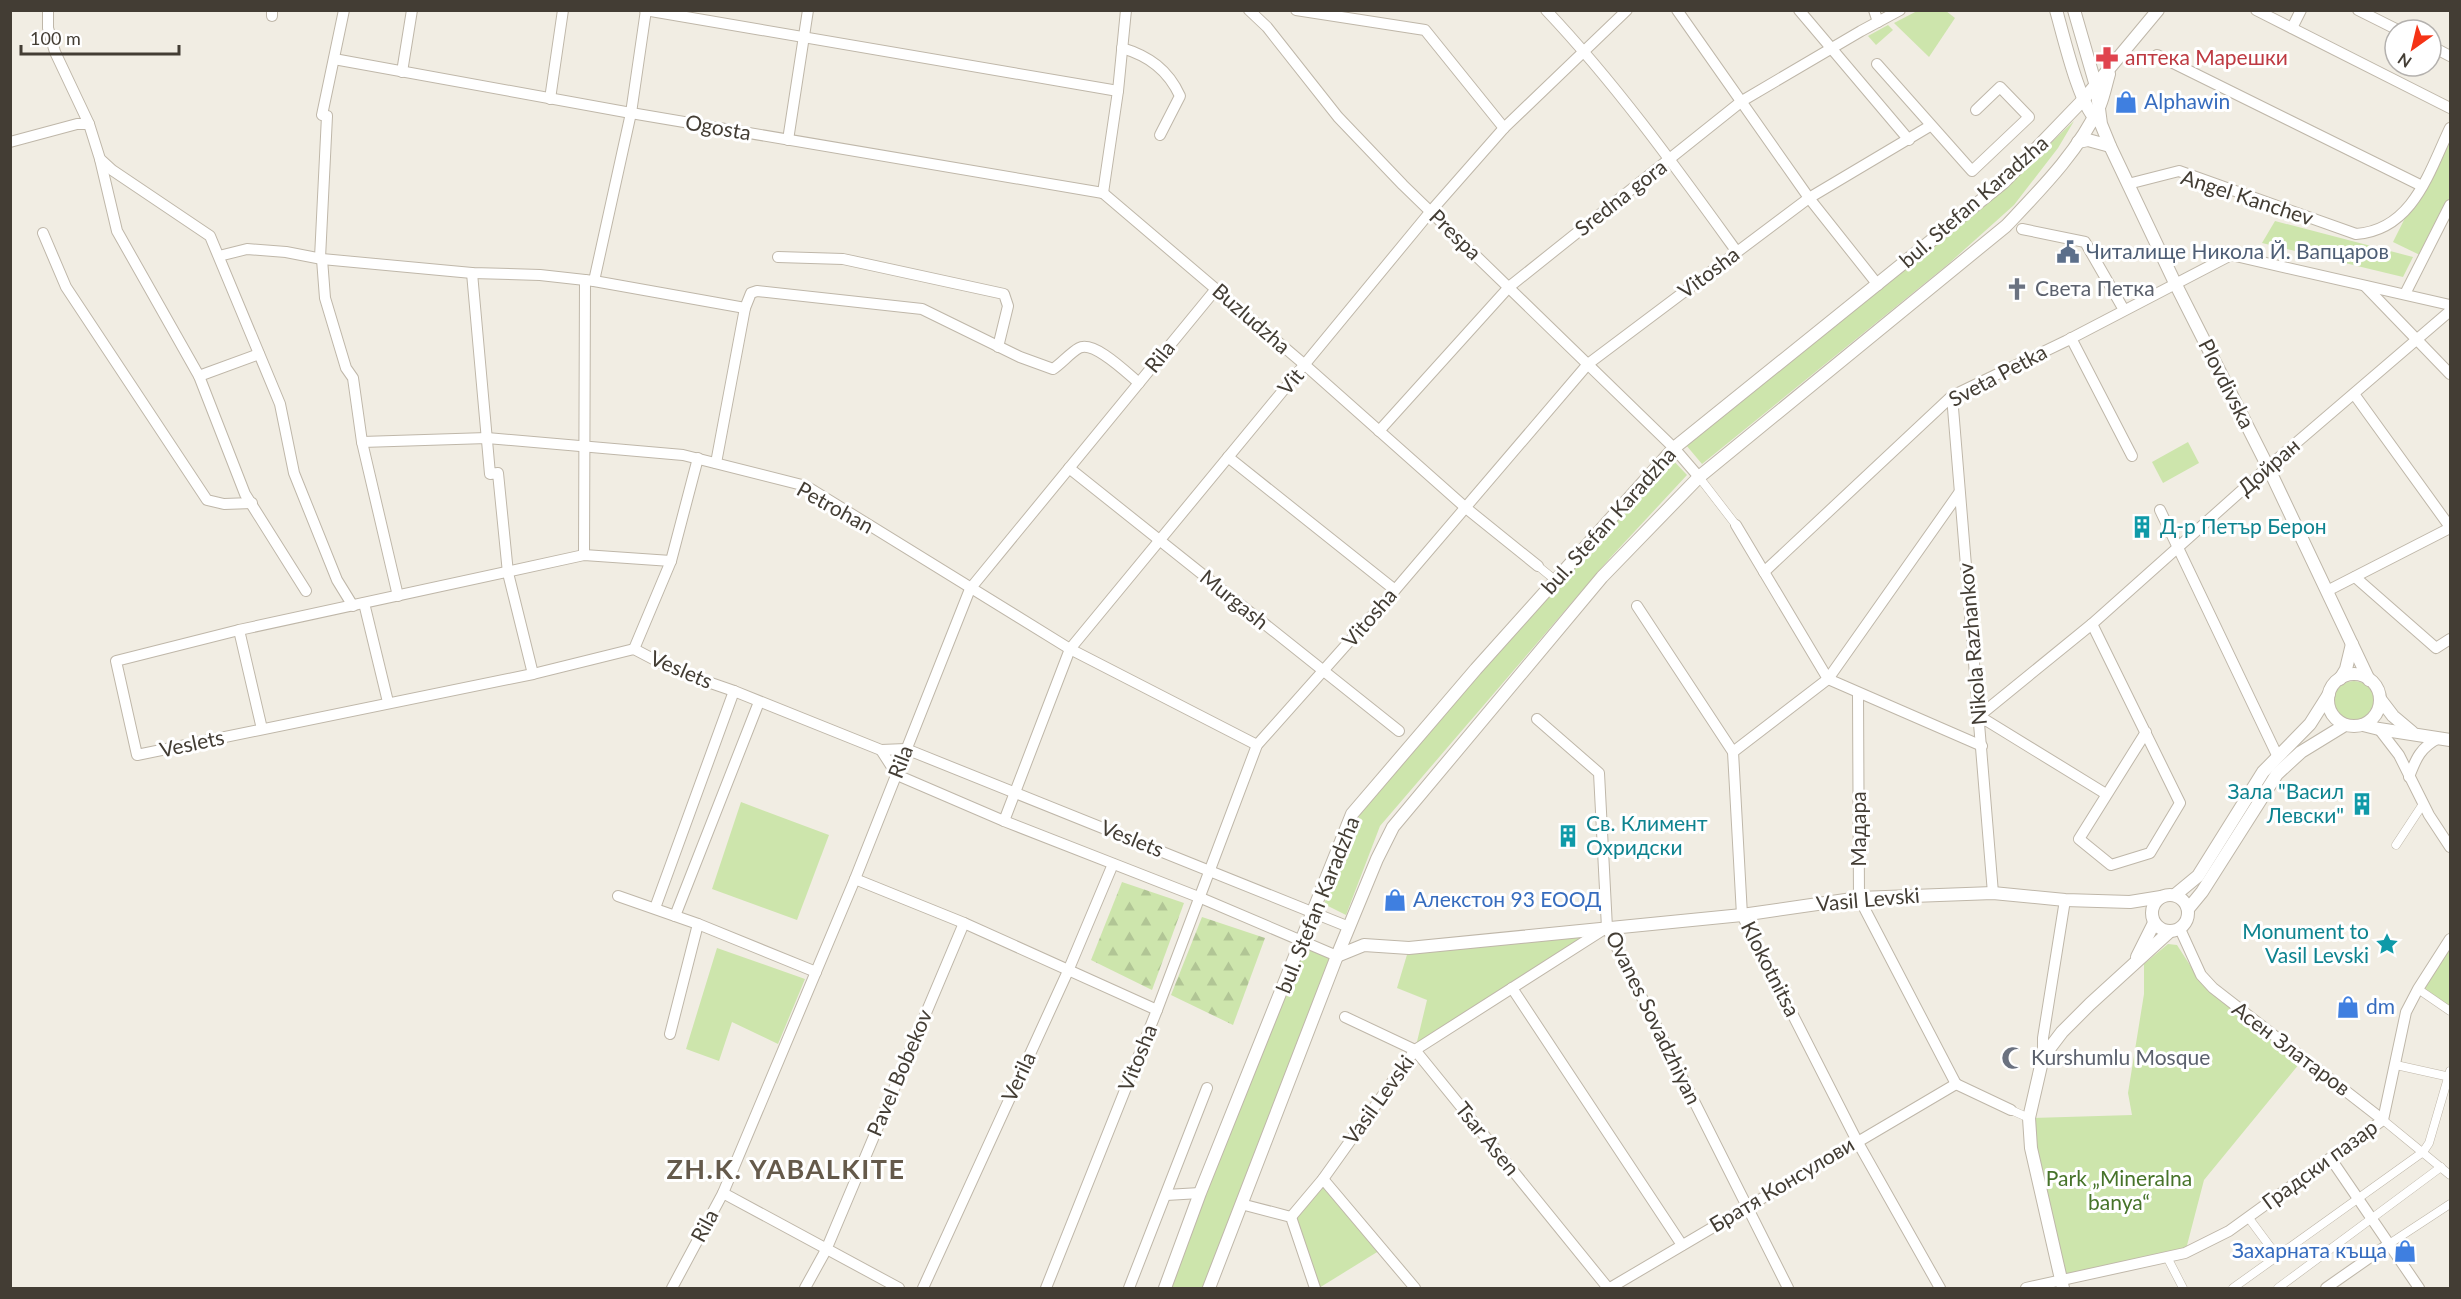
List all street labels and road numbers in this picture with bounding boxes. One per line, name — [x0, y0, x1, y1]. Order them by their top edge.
street label: Ogosta — [683, 108, 753, 145]
street label: bul. Stefan Karadzha — [1894, 130, 2052, 272]
street label: Sredna gora — [1569, 153, 1671, 240]
street label: Angel Kanchev — [2178, 163, 2317, 230]
street label: Prespa — [1425, 203, 1487, 264]
street label: Vitosha — [1673, 241, 1744, 303]
street label: Buzludzha — [1208, 277, 1296, 358]
street label: Plovdivska — [2194, 334, 2261, 432]
street label: Rila — [1139, 335, 1179, 377]
street label: Sveta Petka — [1944, 338, 2051, 411]
street label: Vit — [1272, 362, 1308, 399]
street label: Дойран — [2232, 432, 2304, 500]
street label: bul. Stefan Karadzha — [1536, 442, 1680, 598]
street label: Petrohan — [793, 475, 878, 538]
street label: Nikola Razhankov — [1952, 562, 1991, 726]
street label: Murgash — [1196, 564, 1274, 634]
street label: Vitosha — [1337, 582, 1401, 652]
street label: Veslets — [647, 644, 717, 693]
street label: Veslets — [157, 724, 226, 762]
street label: Rila — [882, 741, 917, 782]
street label: Мадара — [1845, 791, 1870, 867]
street label: bul. Stefan Karadzha — [1270, 812, 1364, 997]
street label: Veslets — [1098, 814, 1168, 861]
street label: Vasil Levski — [1815, 882, 1921, 915]
street label: Klokotnitsa — [1737, 916, 1806, 1020]
street label: Ovanes Sovadzhiyan — [1601, 927, 1707, 1108]
street label: Асен Златаров — [2228, 995, 2356, 1100]
street label: Pavel Bobekov — [861, 1005, 937, 1140]
street label: Vitosha — [1112, 1020, 1161, 1095]
street label: Verila — [995, 1048, 1040, 1105]
street label: Vasil Levski — [1337, 1050, 1418, 1148]
street label: Tsar Asen — [1451, 1096, 1525, 1180]
street label: Градски пазар — [2257, 1114, 2382, 1214]
street label: Братя Консулови — [1704, 1131, 1858, 1237]
street label: Rila — [685, 1205, 723, 1246]

